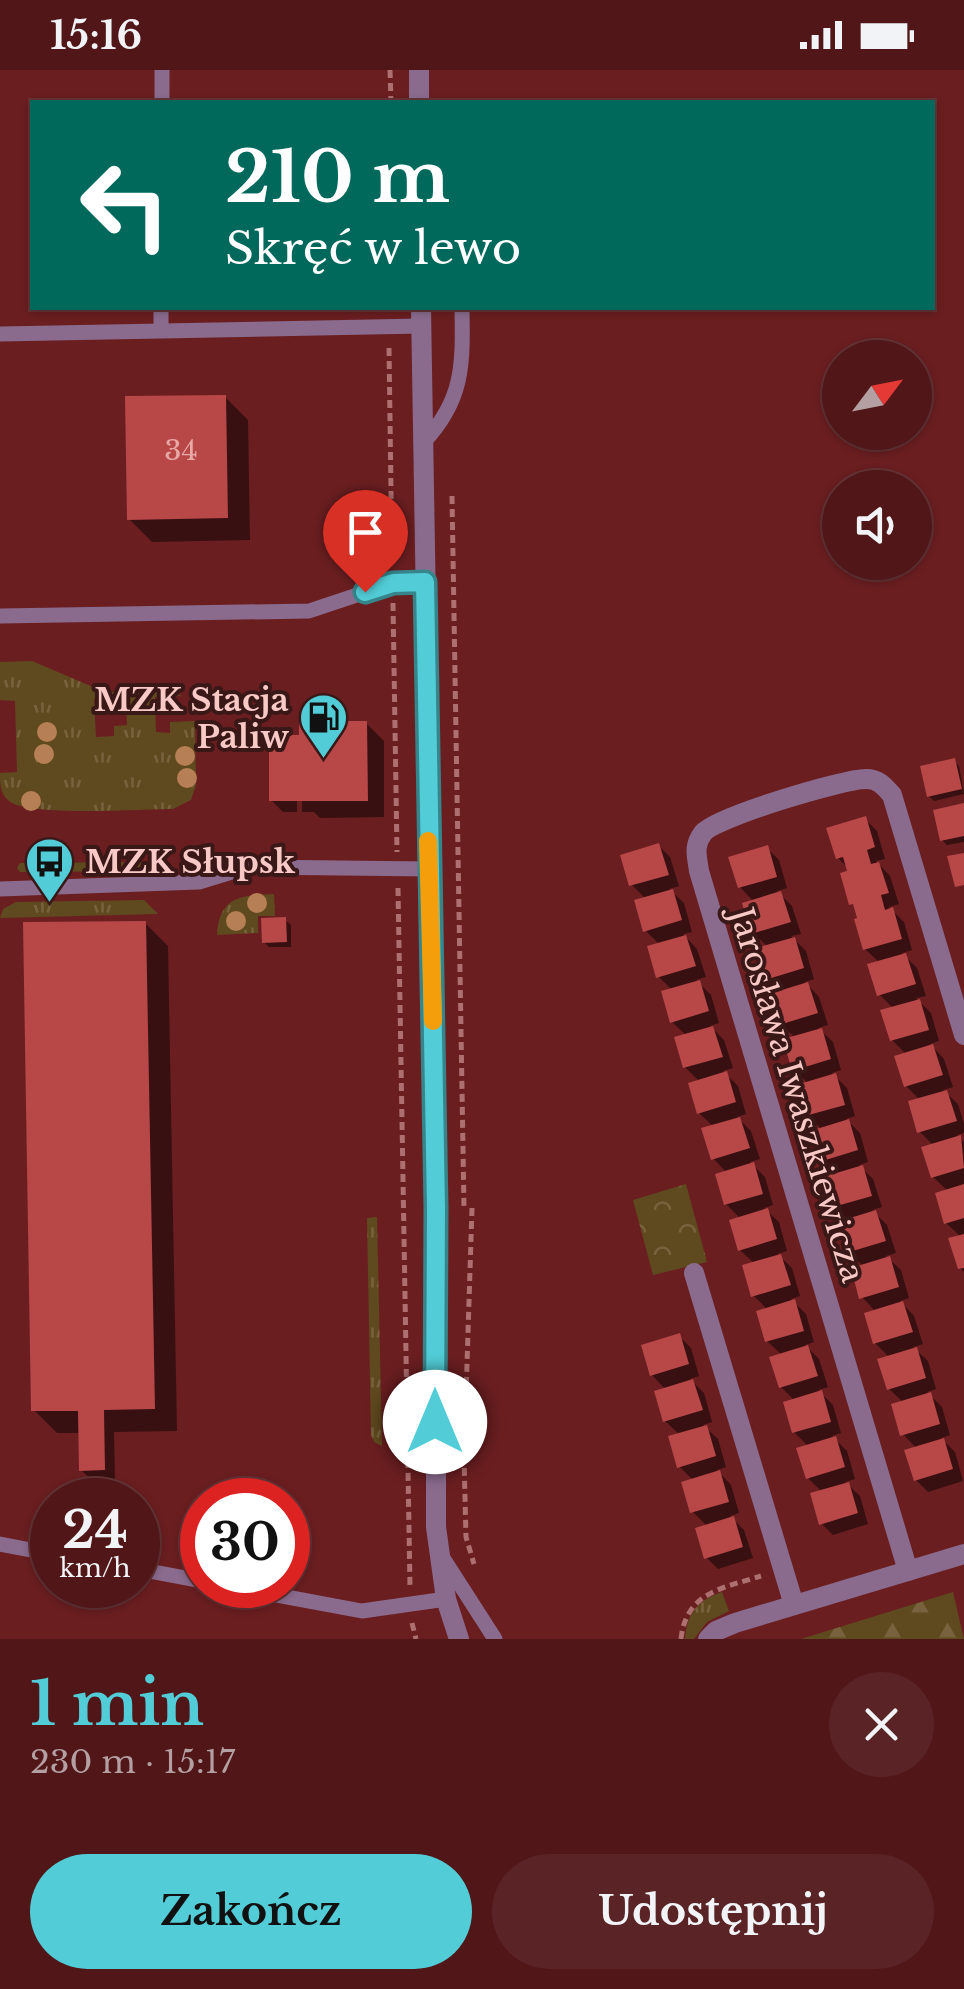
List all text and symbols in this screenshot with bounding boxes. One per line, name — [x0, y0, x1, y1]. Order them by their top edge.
text: 15:16 — [50, 12, 142, 59]
text: 210 m — [225, 134, 450, 221]
icon: left — [60, 140, 190, 270]
text: Skręć w lewo — [225, 220, 521, 276]
north arrow — [822, 340, 932, 450]
map controls — [822, 340, 932, 580]
house number: 34 — [164, 433, 198, 468]
button: sound — [822, 470, 932, 580]
pin — [323, 490, 408, 593]
icon: arrive — [338, 505, 393, 560]
place label: MZK Stacja Paliw — [94, 680, 289, 757]
fuel station icon: MZK Stacja Paliw — [298, 692, 350, 760]
bus stop icon: MZK Słupsk — [24, 836, 76, 904]
place label: MZK Słupsk — [85, 842, 296, 882]
street label: Jarosława Iwaszkiewicza — [720, 899, 873, 1287]
position arrow — [383, 1370, 487, 1474]
speed limit sign: 30 — [180, 1478, 310, 1608]
text: 24 — [62, 1499, 128, 1562]
text: km/h — [60, 1553, 130, 1584]
text: 1 min — [30, 1667, 204, 1741]
button: close — [829, 1672, 934, 1777]
text: 230 m · 15:17 — [30, 1742, 235, 1782]
button: Zakończ — [30, 1854, 472, 1969]
button: Udostępnij — [492, 1854, 934, 1969]

